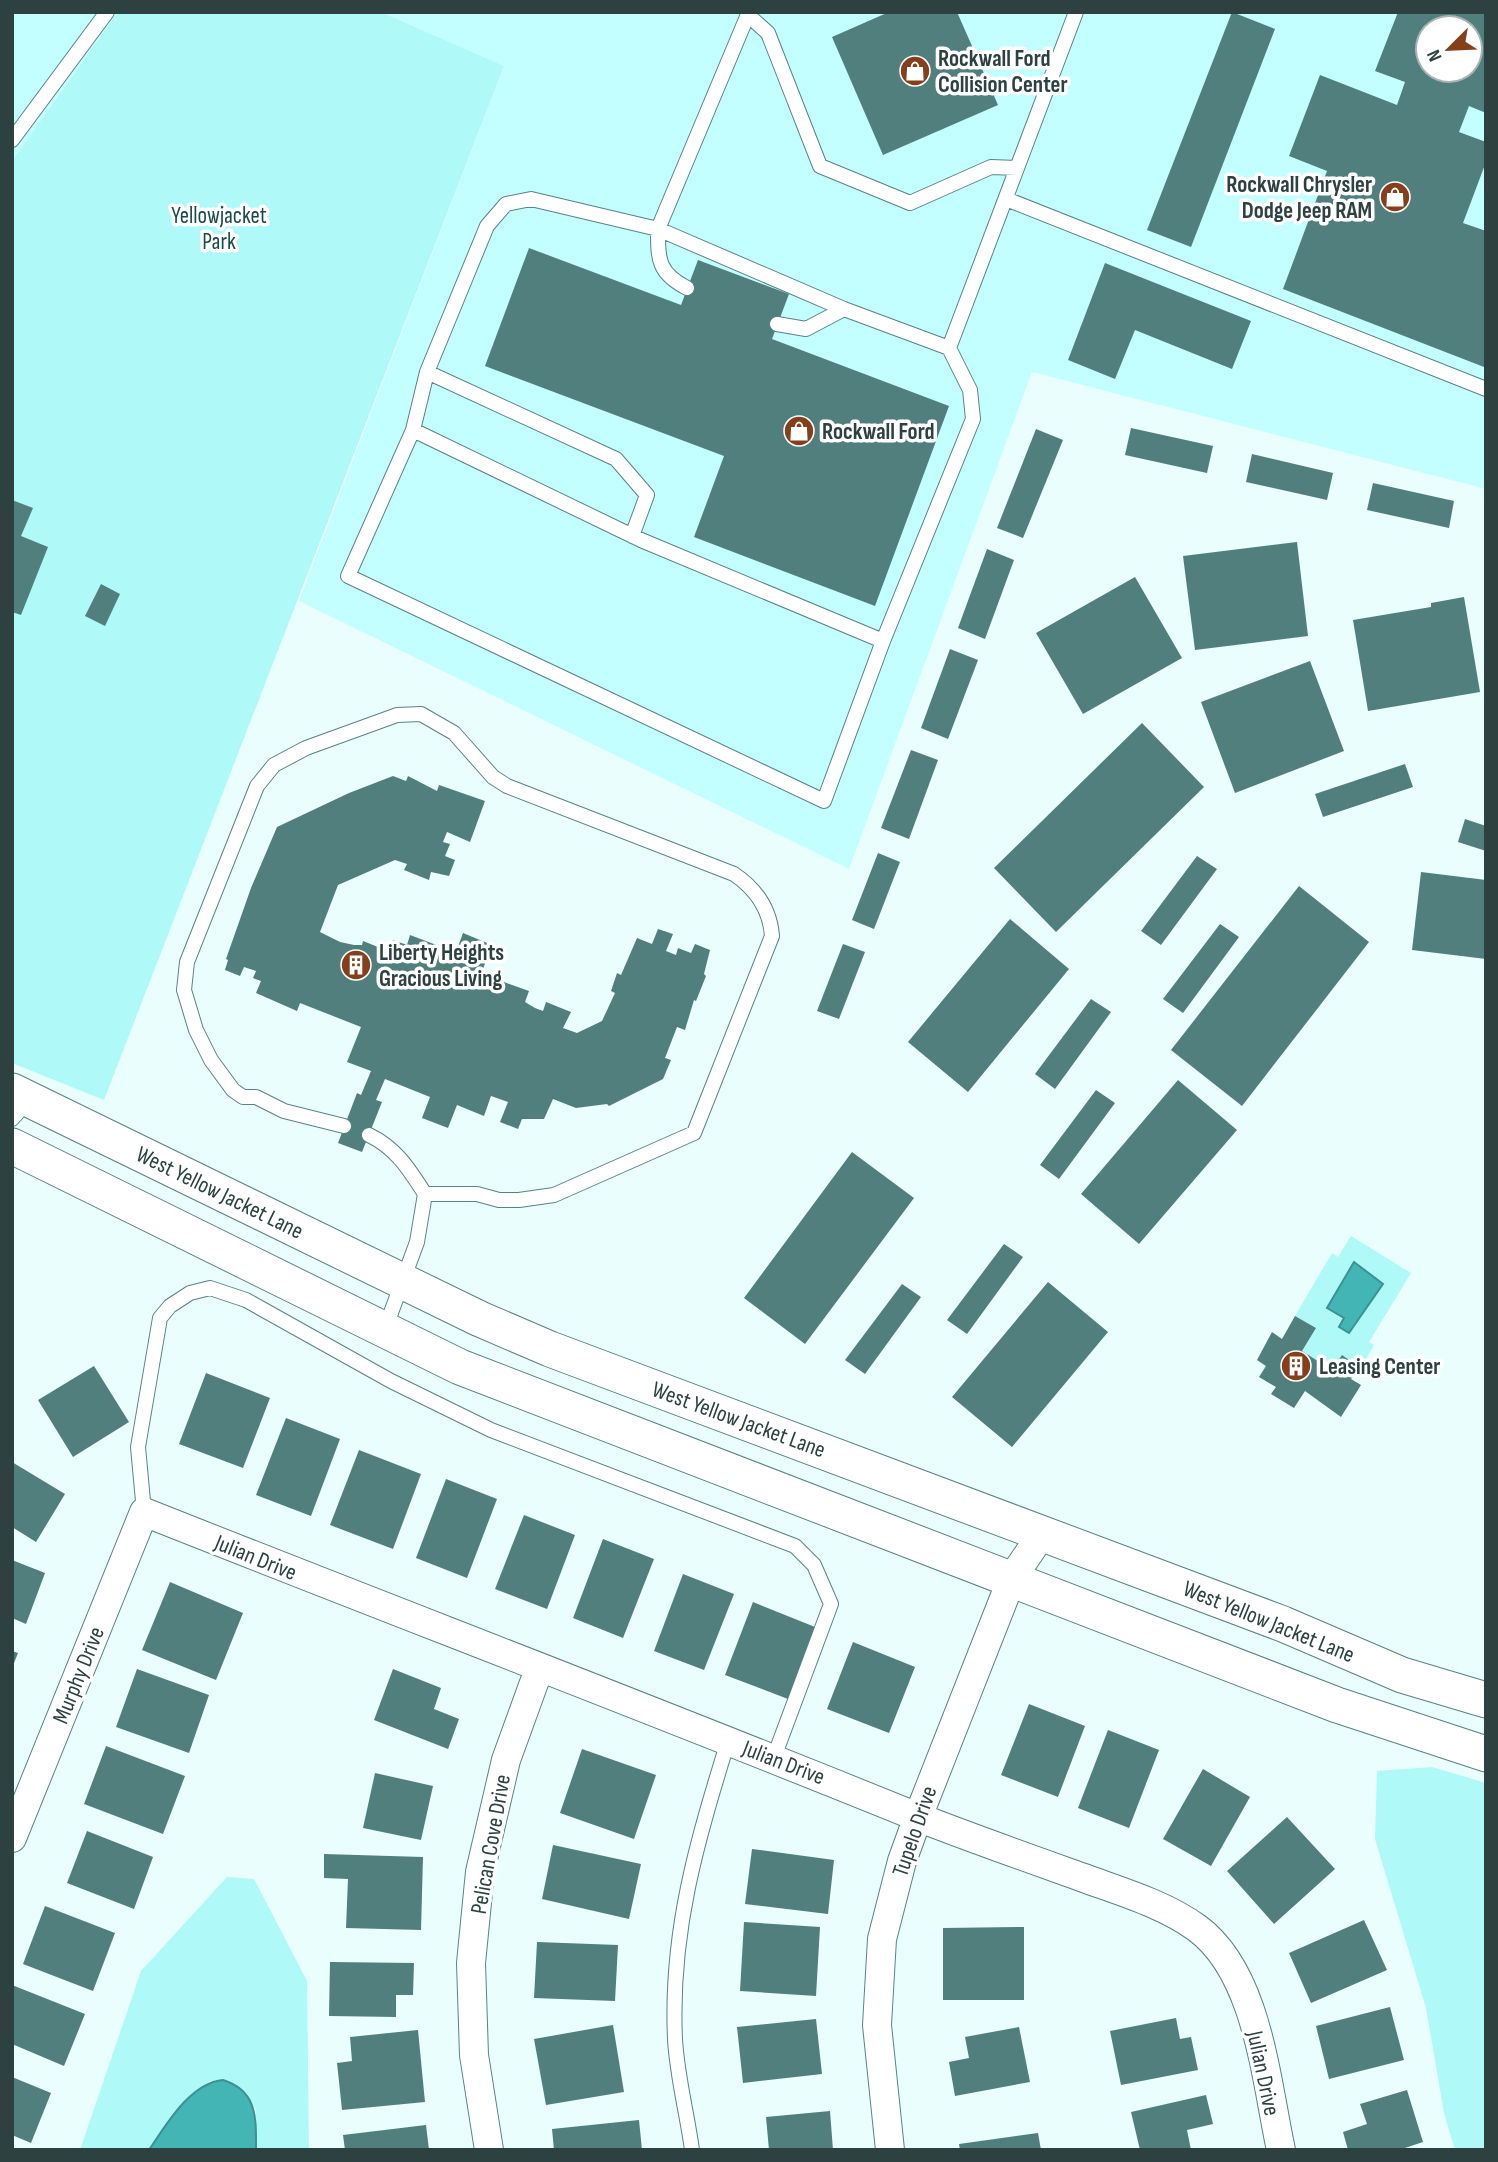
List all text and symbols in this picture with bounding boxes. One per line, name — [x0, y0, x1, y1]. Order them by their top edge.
north arrow — [1414, 14, 1484, 84]
place label: Rockwall Ford Collision Center — [938, 45, 1068, 99]
text: N — [1422, 46, 1447, 65]
shop icon: Rockwall Ford Collision Center — [898, 54, 932, 88]
place label: Rockwall Chrysler Dodge Jeep RAM — [1226, 171, 1372, 225]
shop icon: Rockwall Chrysler Dodge Jeep RAM — [1378, 180, 1412, 214]
park label: Yellowjacket Park — [171, 202, 267, 256]
shop icon: Rockwall Ford — [782, 414, 816, 448]
place label: Rockwall Ford — [822, 418, 935, 446]
place label: Liberty Heights Gracious Living — [379, 939, 504, 993]
building icon: Liberty Heights Gracious Living — [339, 948, 373, 982]
street label: West Yellow Jacket Lane — [131, 1140, 308, 1245]
building icon: Leasing Center — [1279, 1349, 1313, 1383]
place label: Leasing Center — [1319, 1353, 1440, 1381]
street label: West Yellow Jacket Lane — [648, 1376, 829, 1464]
street label: Julian Drive — [210, 1528, 301, 1587]
street label: West Yellow Jacket Lane — [1179, 1575, 1358, 1669]
street label: Murphy Drive — [47, 1623, 111, 1728]
street label: Julian Drive — [738, 1734, 829, 1791]
street label: Pelican Cove Drive — [465, 1772, 517, 1916]
street label: Tupelo Drive — [886, 1782, 943, 1880]
street label: Julian Drive — [1240, 2027, 1286, 2118]

